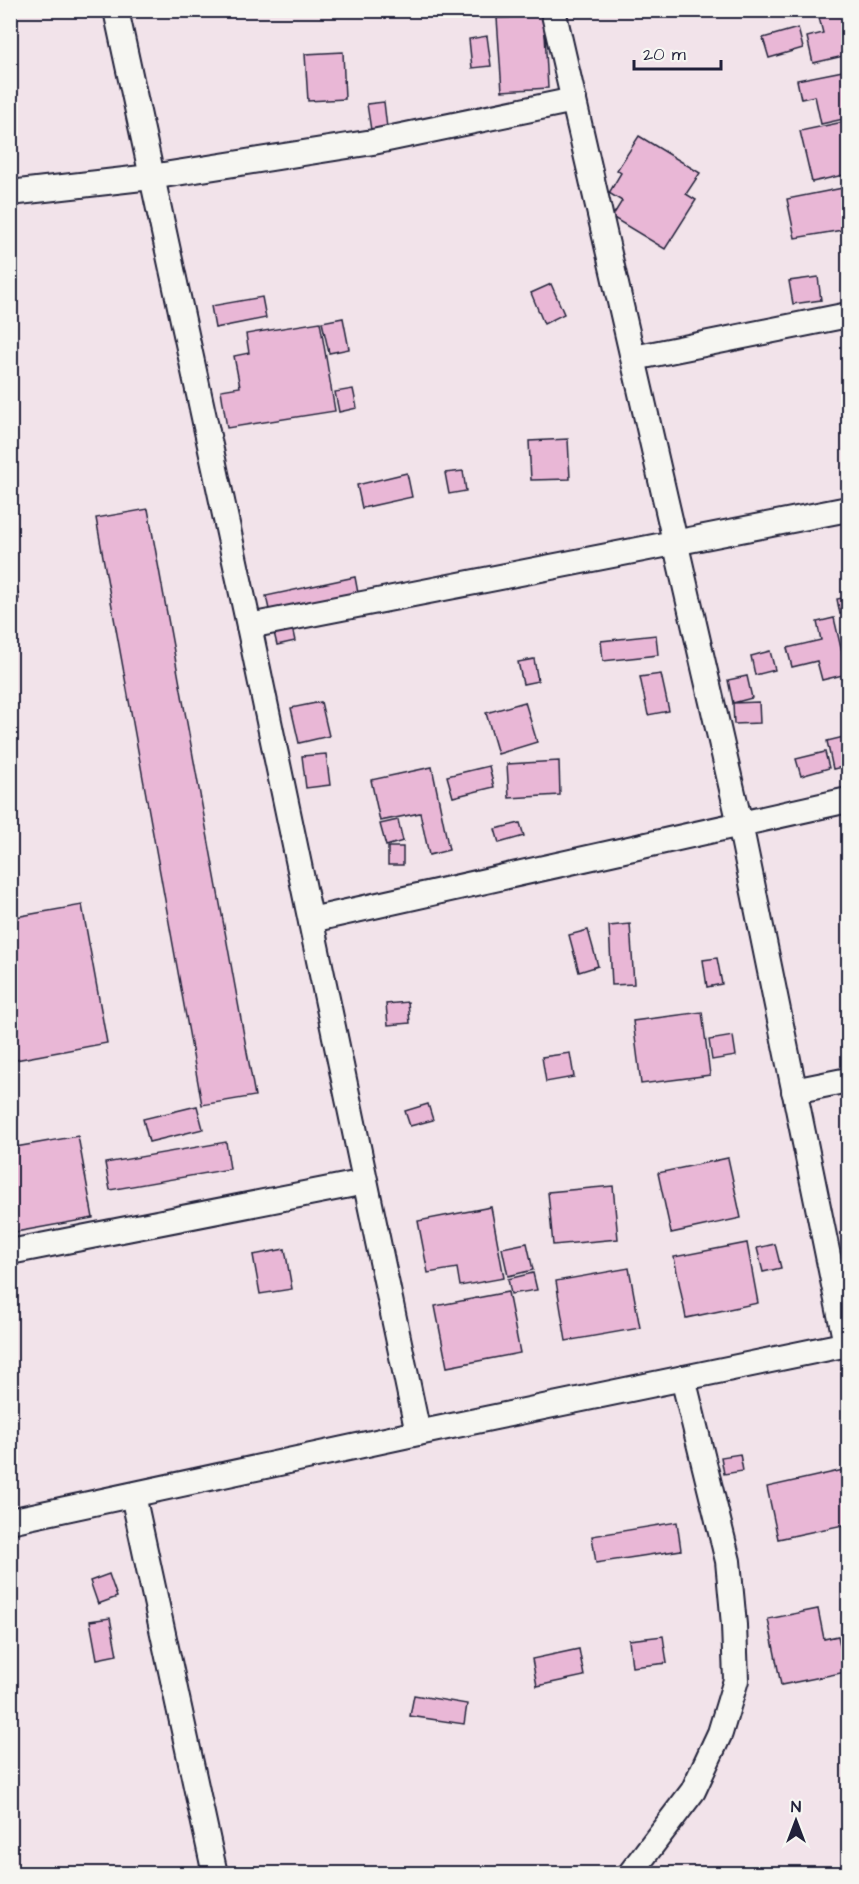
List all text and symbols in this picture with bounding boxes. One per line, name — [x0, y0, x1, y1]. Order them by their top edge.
scale bar — [634, 33, 721, 71]
text: 20 m — [643, 42, 686, 67]
north arrow — [766, 1791, 826, 1851]
text: N — [791, 1796, 801, 1818]

